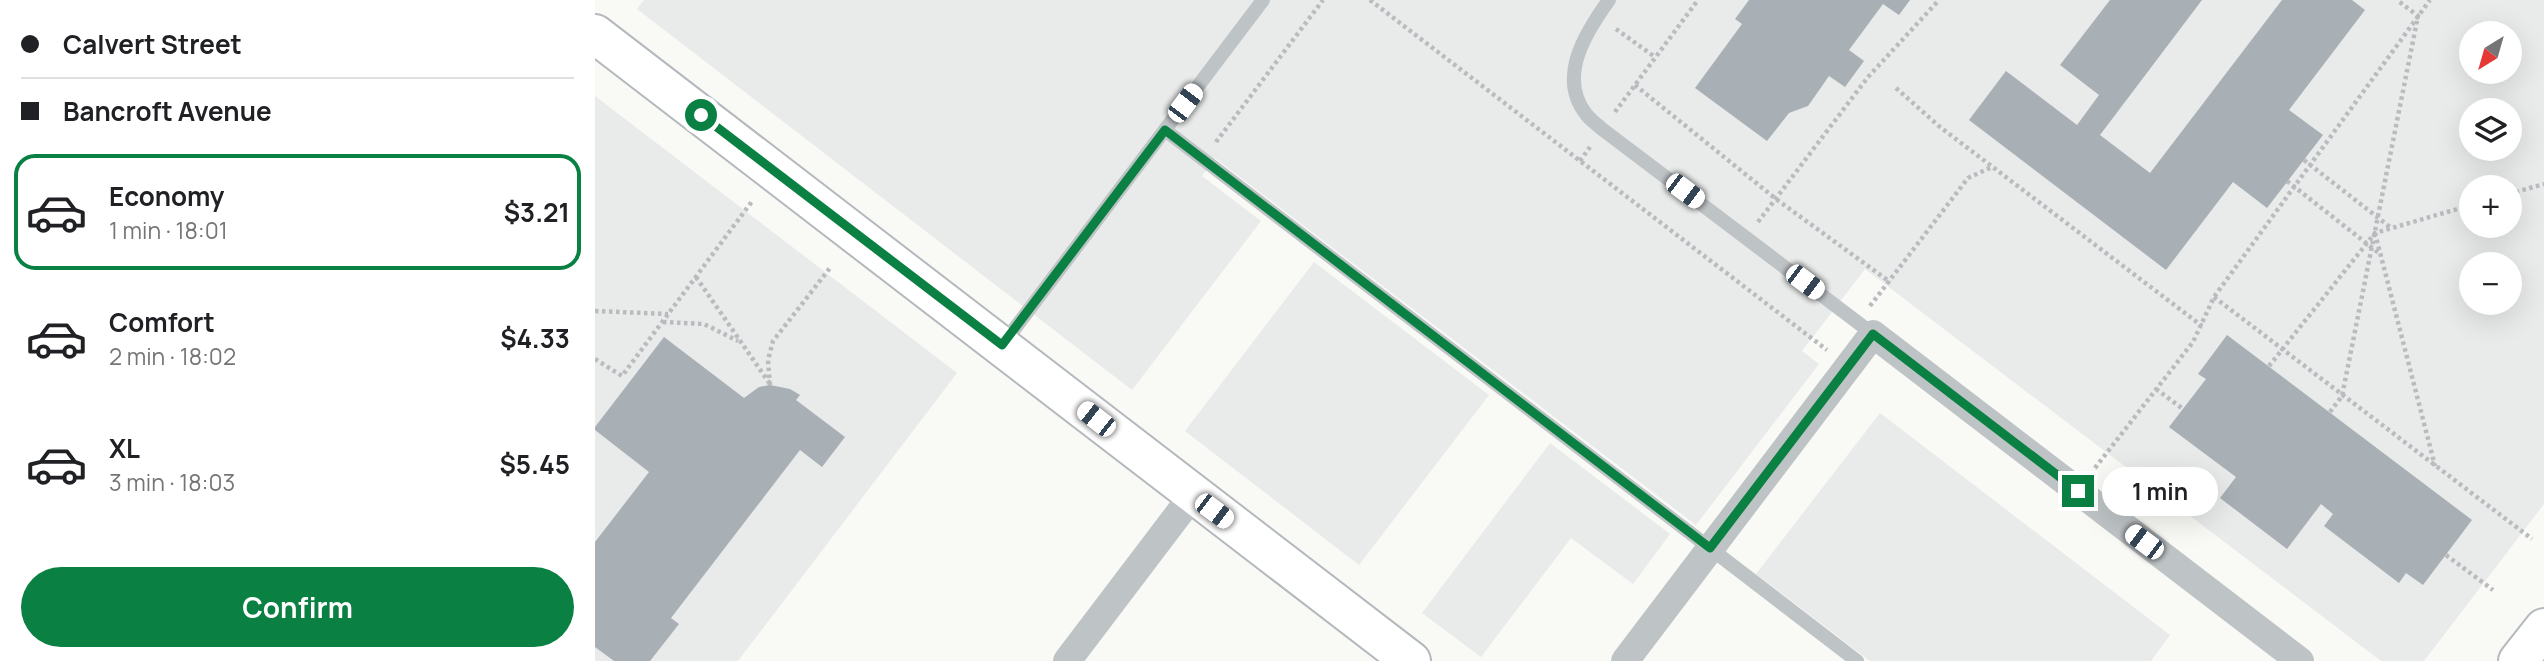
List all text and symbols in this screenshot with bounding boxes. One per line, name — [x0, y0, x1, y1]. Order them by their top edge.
north arrow — [2459, 21, 2522, 84]
map controls — [2459, 21, 2522, 315]
text: Calvert Street — [63, 26, 242, 62]
car — [1164, 80, 1207, 126]
text: Bancroft Avenue — [63, 93, 272, 129]
button: layers — [2459, 98, 2522, 161]
route start — [685, 99, 717, 131]
car — [1662, 170, 1709, 212]
button: + — [2459, 175, 2522, 238]
text: Economy — [109, 178, 224, 214]
icon: car — [25, 181, 88, 244]
text: $3.21 — [504, 194, 570, 230]
text: 1 min · 18:01 — [109, 214, 228, 246]
button: − — [2459, 252, 2522, 315]
car — [1782, 261, 1829, 303]
text: Comfort — [109, 304, 215, 340]
icon: car — [25, 307, 88, 370]
text: $4.33 — [500, 320, 570, 356]
text: 2 min · 18:02 — [109, 340, 236, 372]
car — [1073, 398, 1120, 440]
text: XL — [109, 430, 140, 466]
icon: car — [25, 433, 88, 496]
text: $5.45 — [499, 446, 570, 482]
text: 3 min · 18:03 — [109, 466, 235, 498]
callout: 1 min — [2103, 466, 2218, 516]
route end — [2062, 475, 2094, 507]
text: 1 min — [2132, 475, 2188, 507]
car — [1191, 490, 1238, 532]
car — [2121, 521, 2168, 563]
button: Confirm — [21, 567, 574, 647]

